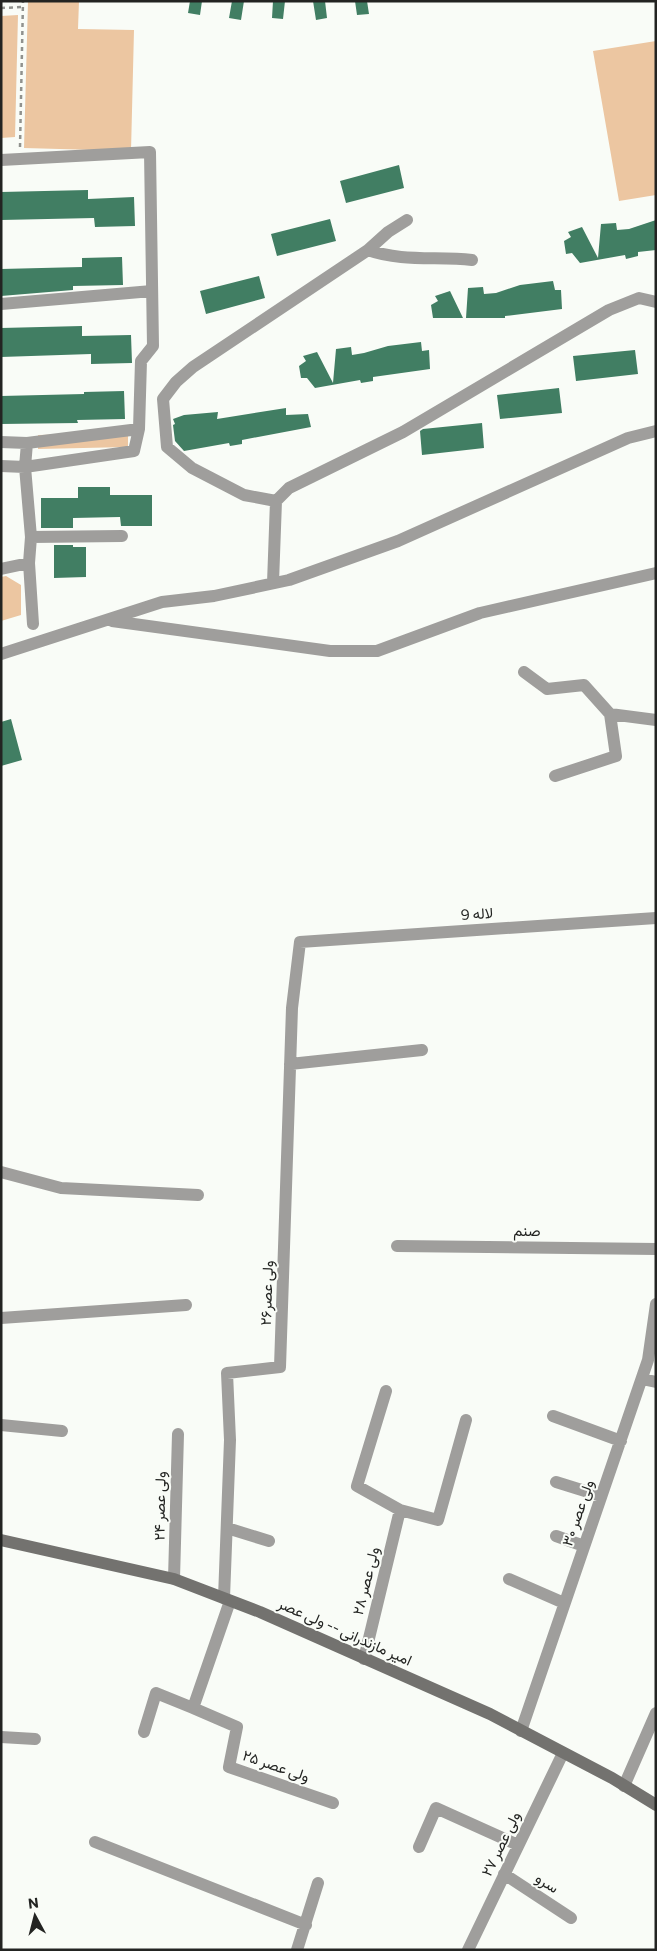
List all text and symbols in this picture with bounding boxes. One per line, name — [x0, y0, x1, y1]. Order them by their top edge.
street label: لاله 9 — [460, 903, 494, 923]
street label: صنم — [513, 1221, 541, 1241]
street label: ولی عصر۲۶ — [256, 1260, 278, 1326]
street label: ولی عصر ۲۴ — [149, 1471, 171, 1541]
street label: ولی عصر ۳۰ — [557, 1477, 599, 1549]
street label: ولی عصر ۲۸ — [348, 1545, 384, 1617]
street label: امیر مازندرانی -- ولی عصر — [274, 1593, 415, 1671]
street label: ولی عصر ۲۵ — [240, 1745, 312, 1787]
street label: ولی عصر ۲۷ — [477, 1808, 525, 1880]
street label: سرو — [532, 1868, 563, 1897]
north arrow — [10, 1891, 60, 1941]
text: N — [27, 1894, 40, 1912]

